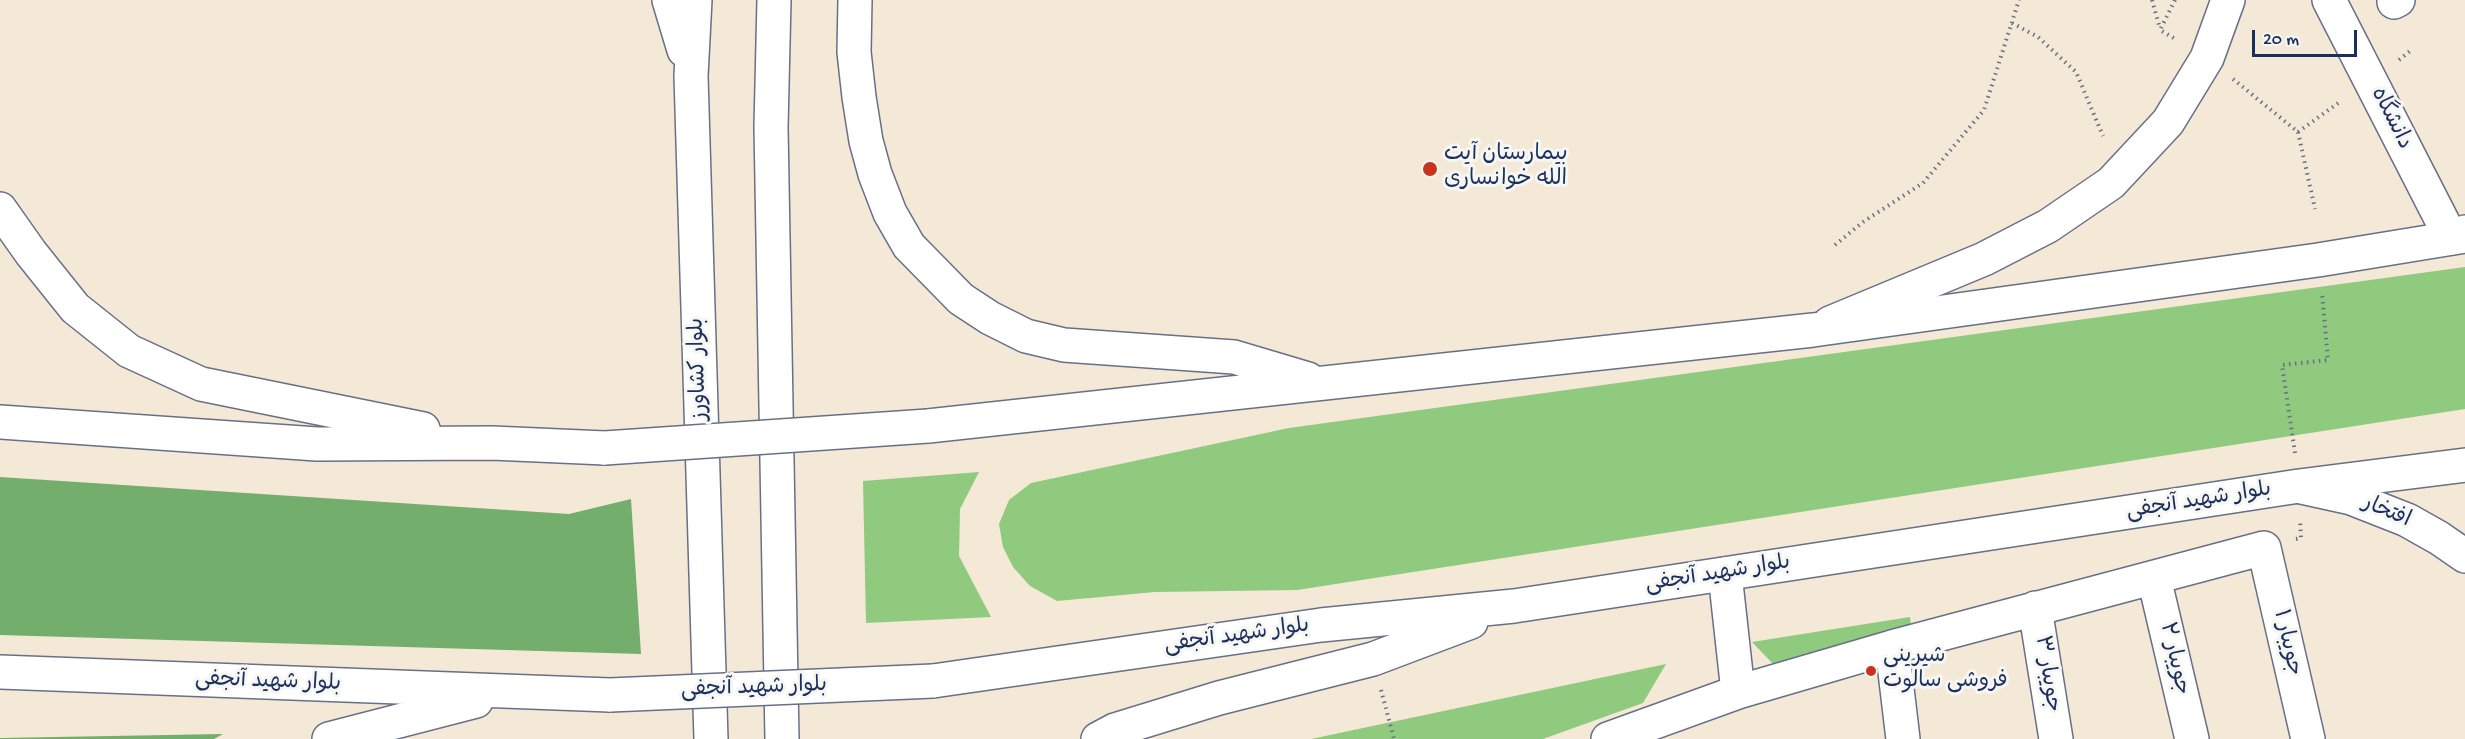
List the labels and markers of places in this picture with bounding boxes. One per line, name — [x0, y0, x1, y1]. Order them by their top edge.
place label: بیمارستان آیت الله خوانساری — [1444, 143, 1568, 194]
marker: بیمارستان آیت الله خوانساری — [1421, 160, 1439, 178]
place label: شیرینی فروشی سالوت — [1883, 645, 2008, 696]
marker: شیرینی فروشی سالوت — [1864, 664, 1878, 678]

